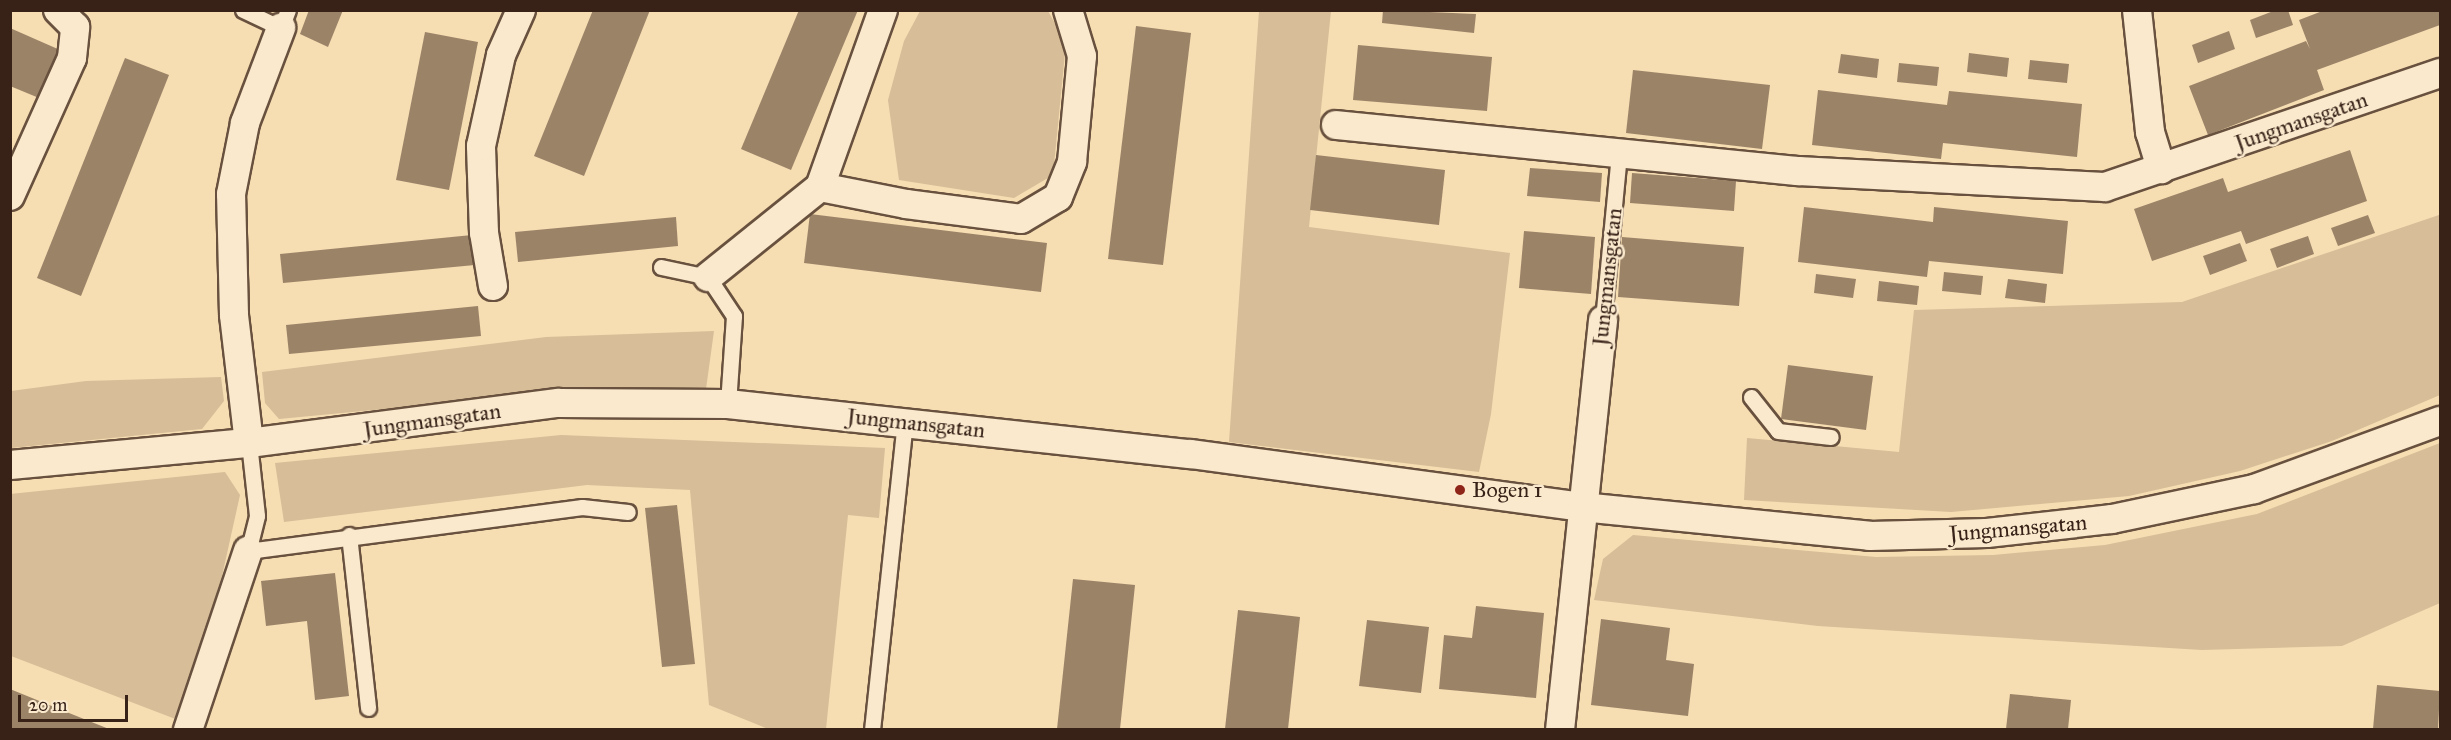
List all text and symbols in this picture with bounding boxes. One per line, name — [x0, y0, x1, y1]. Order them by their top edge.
street label: Jungmansgatan — [2231, 86, 2371, 156]
street label: Jungmansgatan — [1587, 207, 1627, 347]
street label: Jungmansgatan — [362, 397, 502, 443]
street label: Jungmansgatan — [846, 403, 986, 443]
place label: Bogen 1 — [1472, 477, 1543, 503]
marker: Bogen 1 — [1453, 483, 1467, 497]
street label: Jungmansgatan — [1948, 509, 2088, 547]
scale bar — [21, 683, 130, 721]
text: 20 m — [29, 694, 67, 716]

